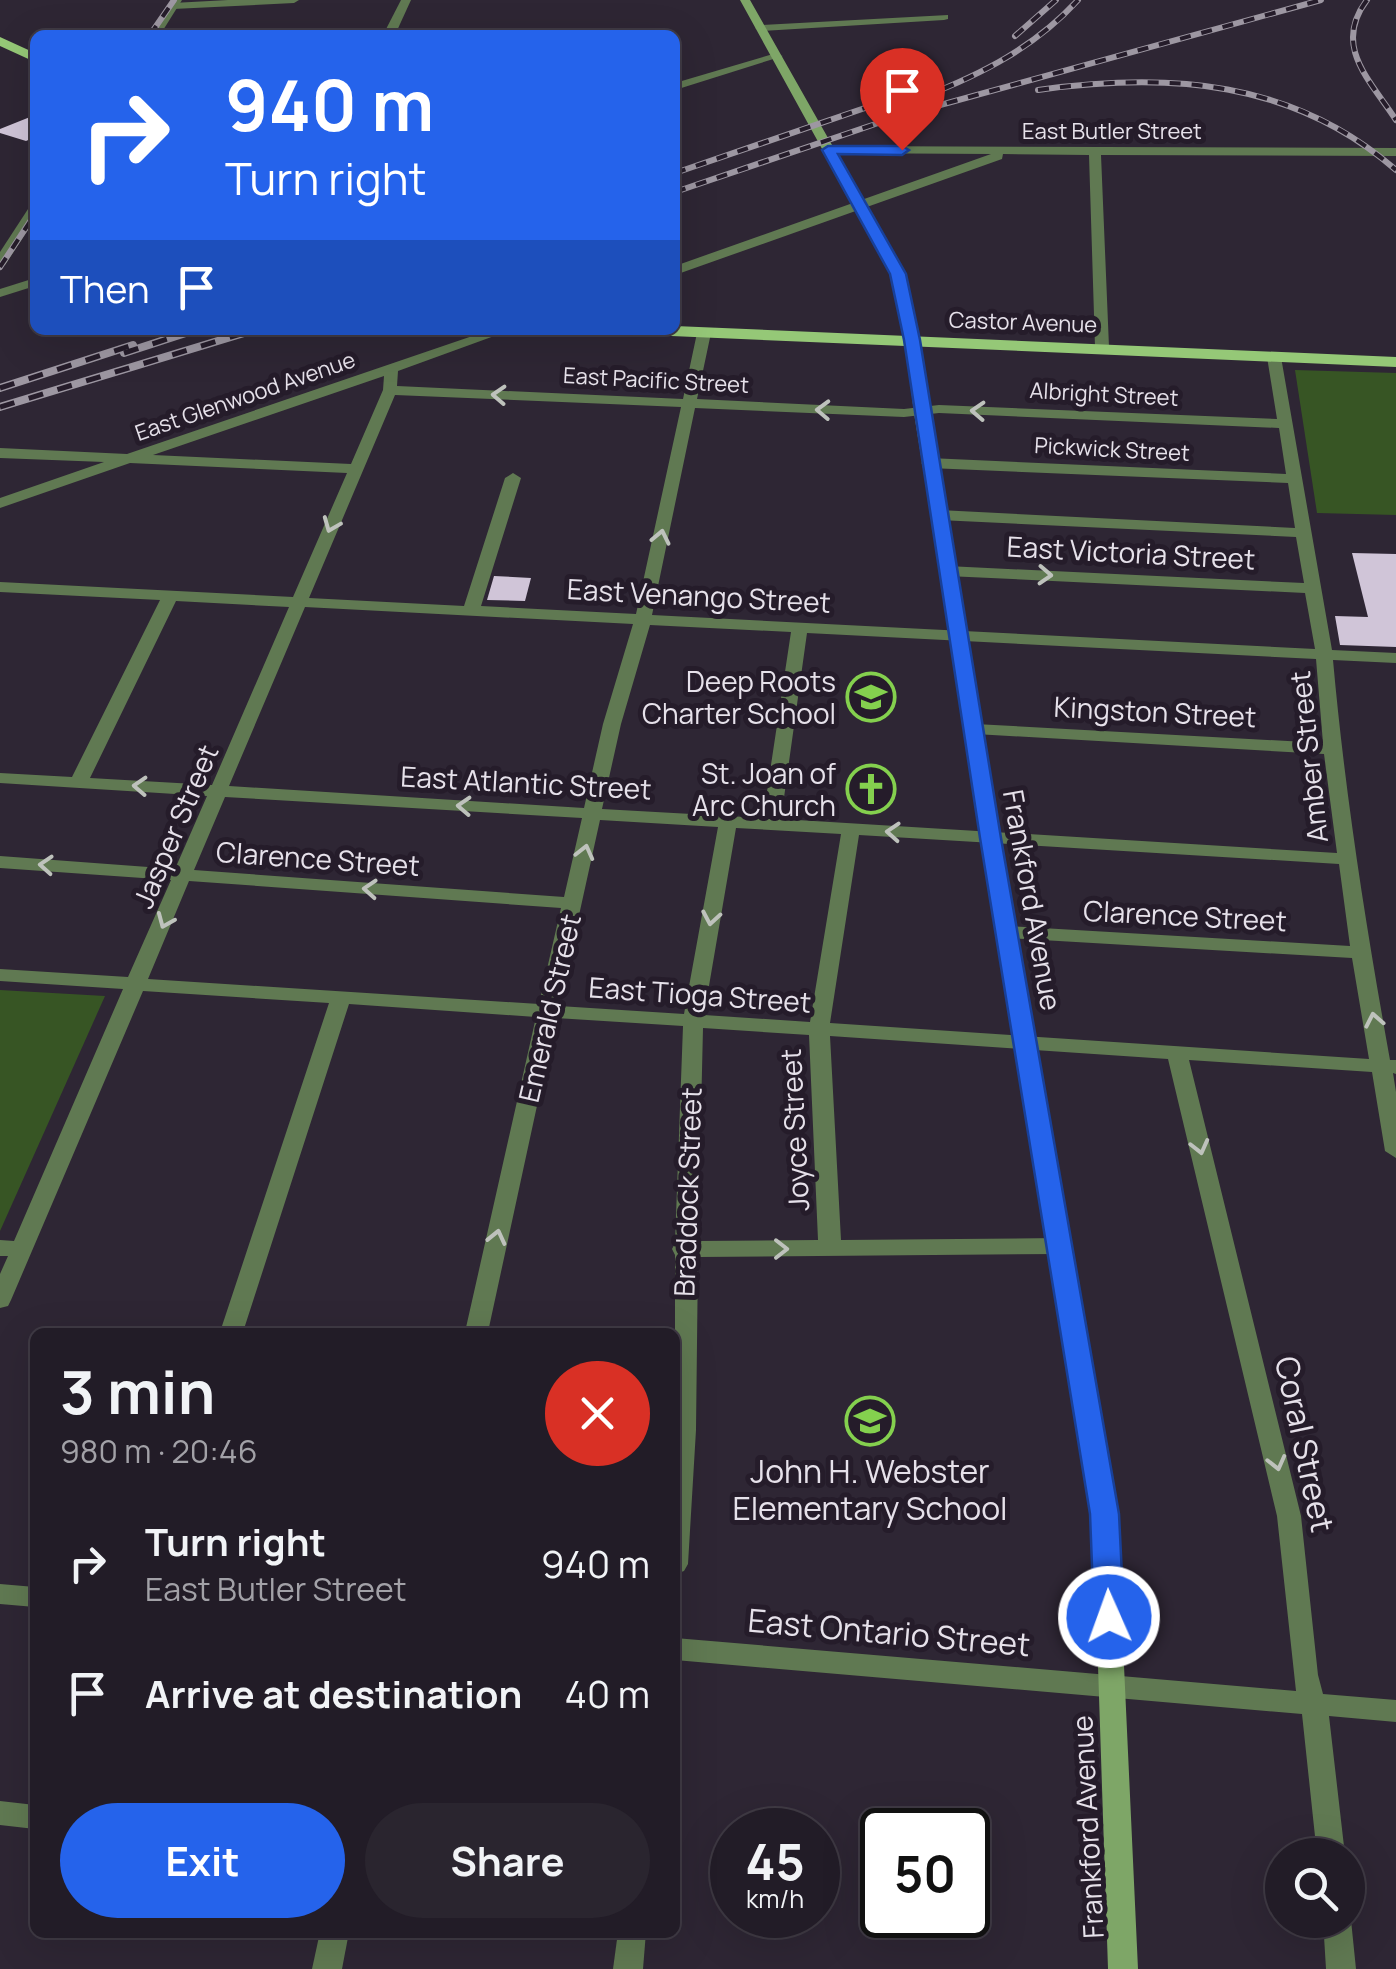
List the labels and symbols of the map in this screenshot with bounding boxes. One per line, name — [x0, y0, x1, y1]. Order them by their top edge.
pin — [860, 48, 945, 151]
street label: East Butler Street — [1022, 116, 1202, 146]
street label: Castor Avenue — [948, 304, 1098, 340]
street label: East Glenwood Avenue — [131, 344, 359, 448]
street label: East Pacific Street — [562, 360, 750, 400]
street label: Albright Street — [1029, 375, 1179, 413]
one-way arrow — [490, 385, 506, 406]
one-way arrow — [815, 399, 831, 420]
one-way arrow — [970, 401, 986, 422]
street label: Pickwick Street — [1034, 430, 1191, 468]
one-way arrow — [322, 515, 342, 533]
street label: East Victoria Street — [1006, 527, 1256, 577]
one-way arrow — [649, 528, 670, 545]
one-way arrow — [1037, 564, 1053, 585]
street label: East Venango Street — [566, 569, 832, 621]
place label: Deep Roots Charter School — [642, 662, 836, 732]
street label: Amber Street — [1280, 669, 1336, 845]
school or university icon: Deep Roots Charter School — [845, 671, 897, 723]
street label: Kingston Street — [1053, 687, 1257, 735]
street label: Jasper Street — [123, 738, 227, 914]
place label: St. Joan of Arc Church — [692, 754, 836, 824]
street label: East Atlantic Street — [400, 756, 652, 808]
church icon: St. Joan of Arc Church — [845, 763, 897, 815]
one-way arrow — [131, 776, 147, 798]
street label: Frankford Avenue — [995, 787, 1071, 1013]
one-way arrow — [456, 796, 472, 817]
one-way arrow — [885, 822, 901, 843]
street label: Clarence Street — [215, 832, 421, 884]
one-way arrow — [573, 844, 594, 861]
one-way arrow — [38, 855, 54, 877]
one-way arrow — [362, 879, 378, 900]
street label: Clarence Street — [1082, 891, 1288, 939]
street label: Emerald Street — [509, 910, 589, 1106]
one-way arrow — [701, 910, 722, 927]
one-way arrow — [156, 912, 176, 929]
street label: East Tioga Street — [588, 967, 812, 1021]
one-way arrow — [1365, 1012, 1386, 1029]
street label: Joyce Street — [771, 1048, 817, 1212]
street label: Braddock Street — [664, 1087, 710, 1297]
one-way arrow — [1188, 1138, 1209, 1155]
one-way arrow — [485, 1229, 506, 1246]
one-way arrow — [774, 1238, 789, 1260]
street label: Coral Street — [1265, 1352, 1345, 1536]
school or university icon: John H. Webster Elementary School — [844, 1395, 896, 1447]
place label: John H. Webster Elementary School — [732, 1449, 1008, 1530]
one-way arrow — [1265, 1454, 1286, 1471]
position arrow — [1057, 1565, 1161, 1669]
street label: East Ontario Street — [746, 1598, 1032, 1666]
street label: Frankford Avenue — [1062, 1714, 1112, 1940]
speed limit sign: 50 — [860, 1808, 990, 1938]

